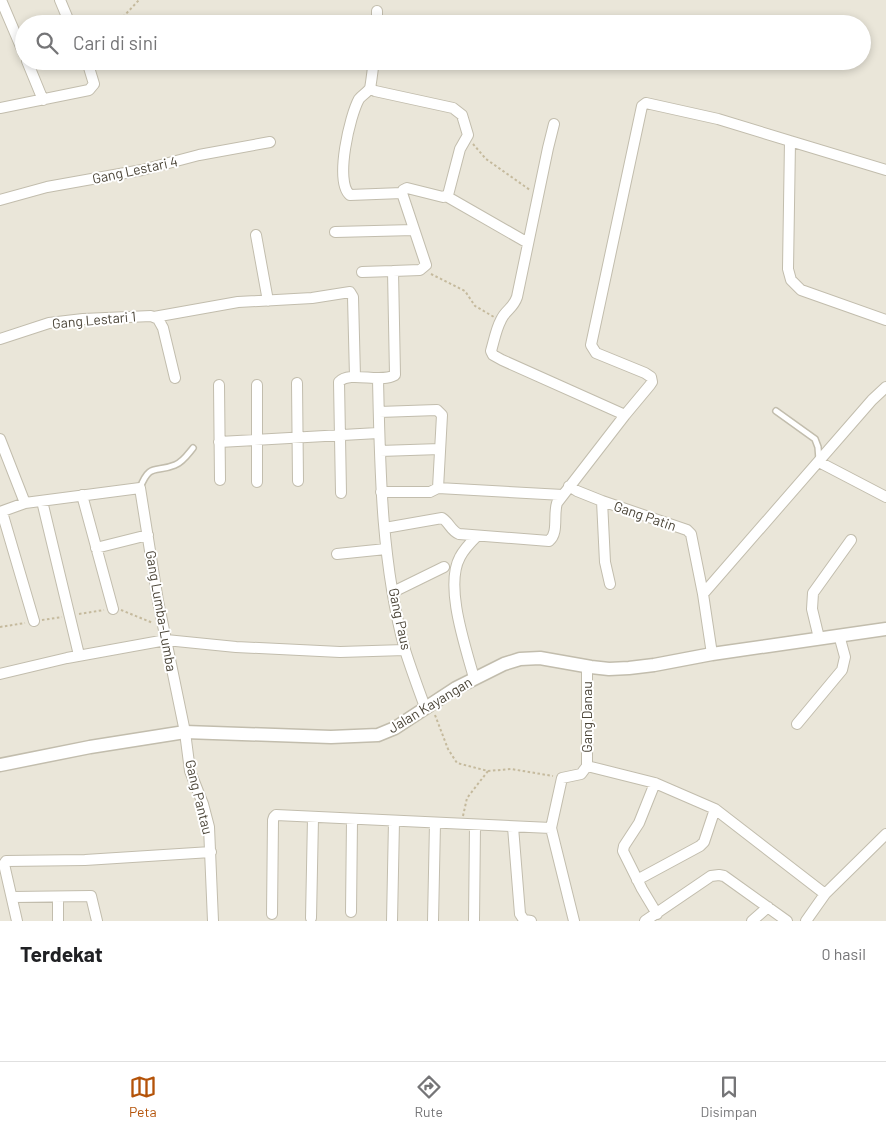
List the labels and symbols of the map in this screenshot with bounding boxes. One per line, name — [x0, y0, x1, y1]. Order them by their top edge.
street label: Gang Lestari 4 — [91, 152, 179, 187]
street label: Gang Lestari 1 — [51, 307, 137, 332]
street label: Gang Patin — [612, 497, 679, 534]
street label: Gang Lumba-Lumba — [142, 549, 181, 673]
street label: Gang Paus — [386, 586, 415, 652]
street label: Jalan Kayangan — [385, 673, 475, 736]
street label: Gang Danau — [578, 681, 595, 753]
street label: Gang Pantau — [182, 758, 217, 836]

